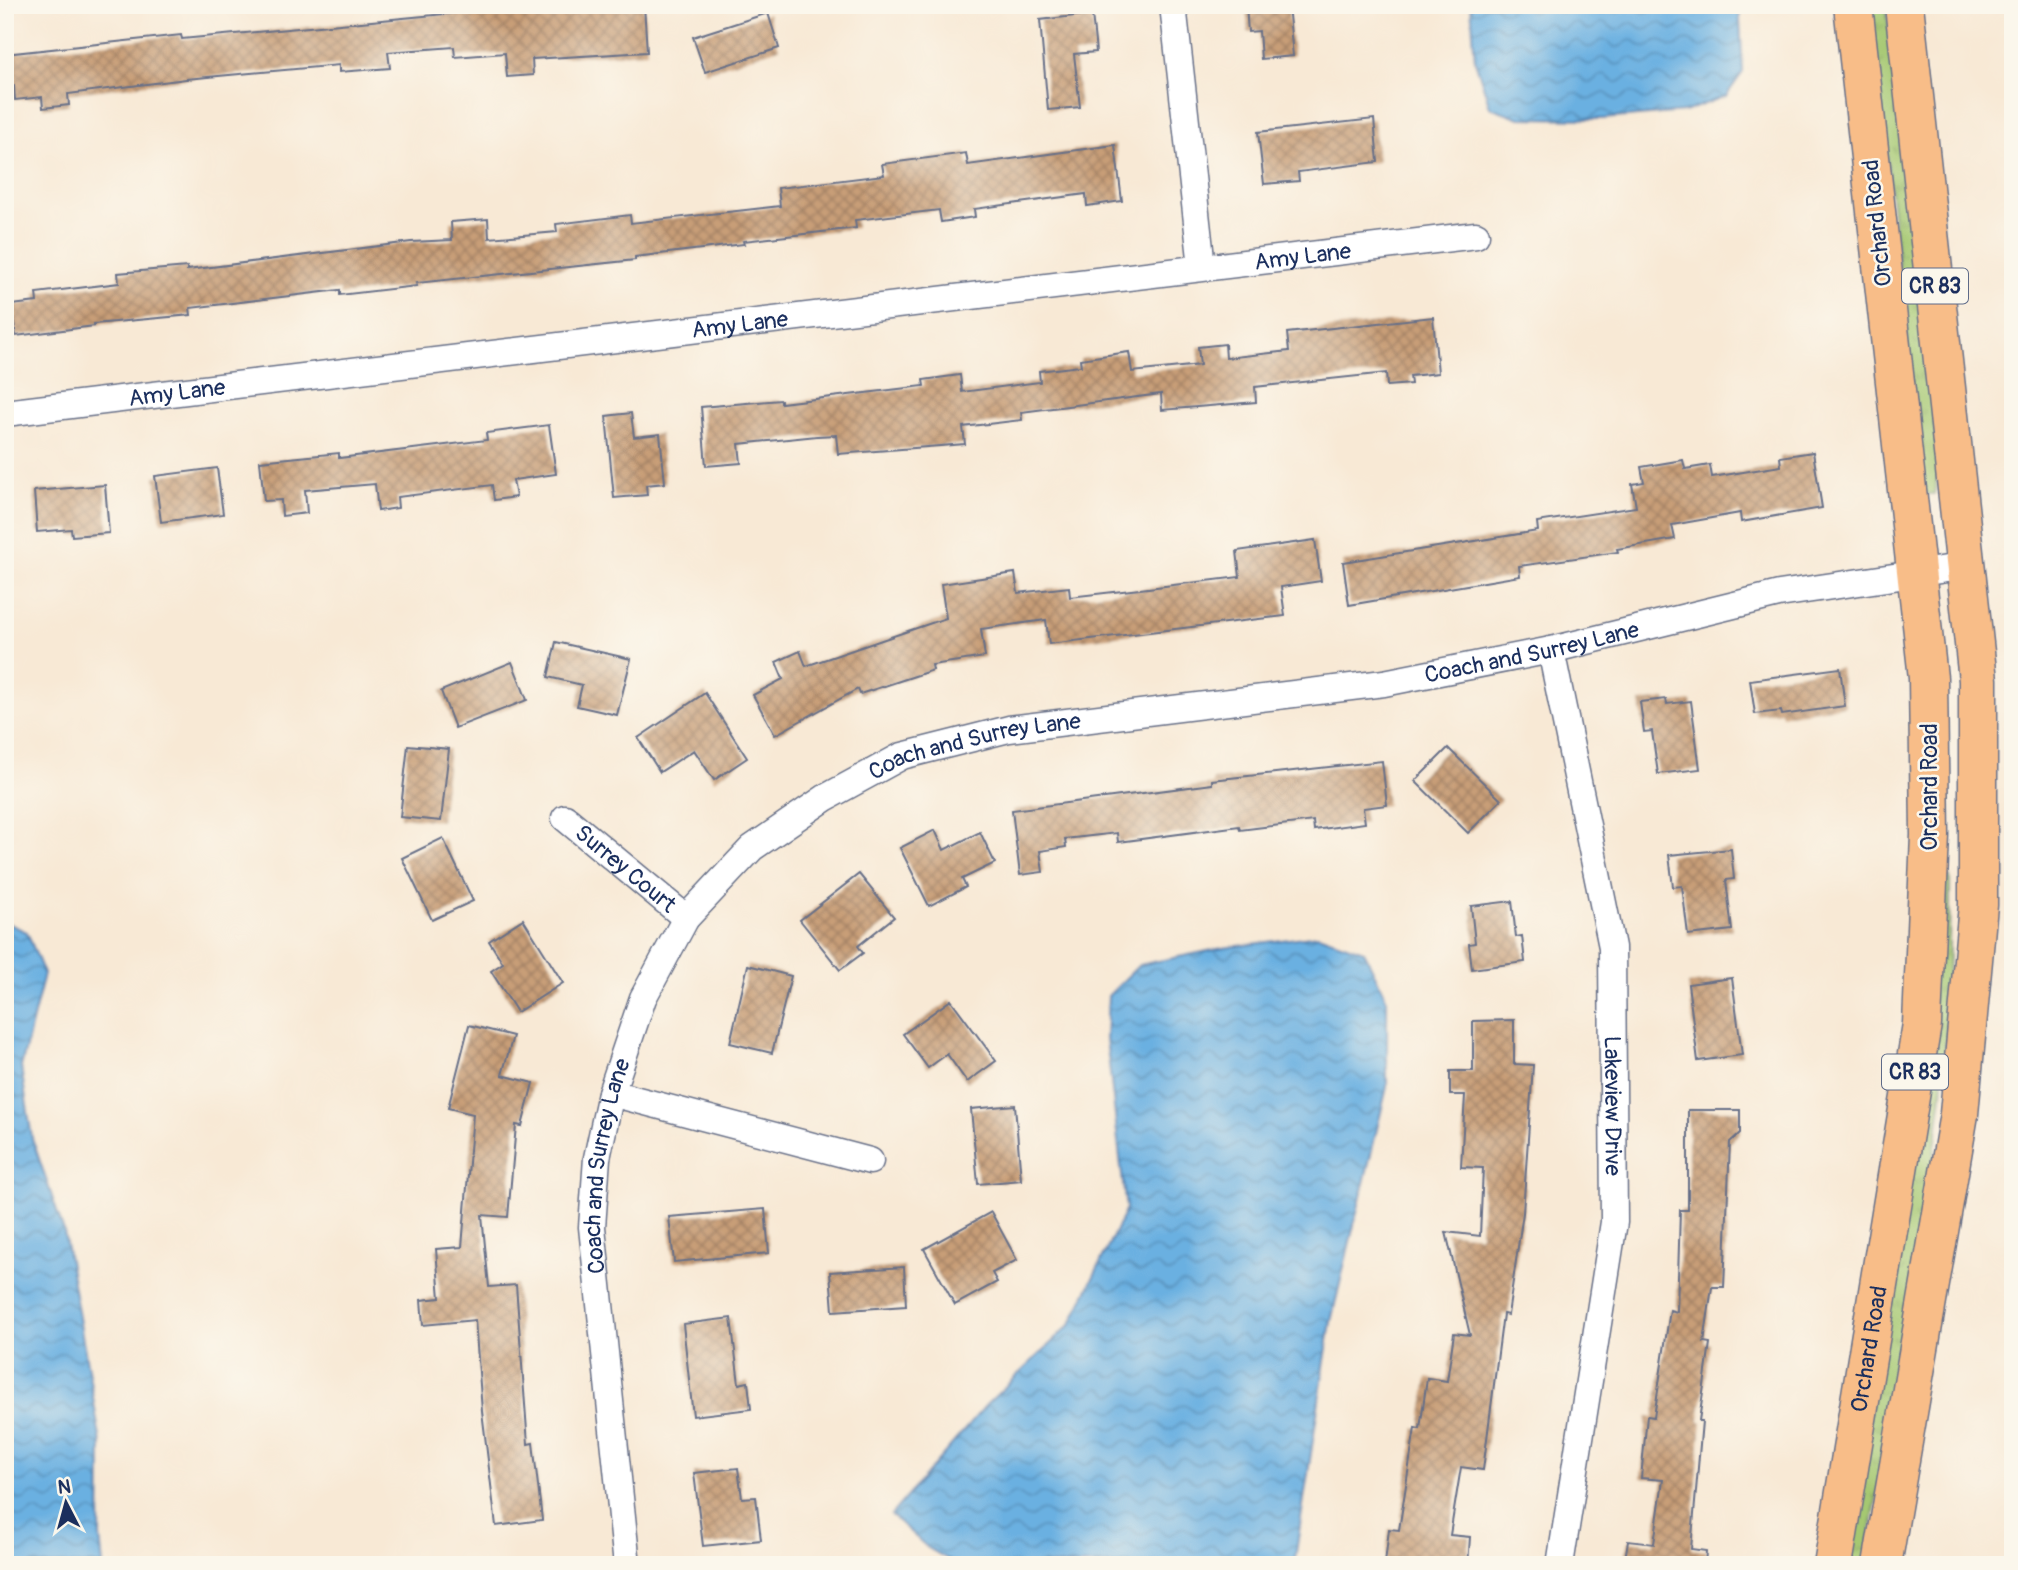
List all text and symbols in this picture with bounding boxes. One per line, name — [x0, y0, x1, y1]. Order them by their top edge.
street label: Orchard Road — [1856, 158, 1898, 288]
street label: Amy Lane — [1253, 236, 1353, 276]
road number: CR 83 — [1902, 268, 1968, 304]
street label: Amy Lane — [690, 304, 790, 344]
street label: Amy Lane — [127, 372, 227, 412]
street label: Coach and Surrey Lane — [1422, 614, 1642, 689]
street label: Coach and Surrey Lane — [863, 706, 1083, 786]
street label: Orchard Road — [1915, 723, 1944, 851]
street label: Surrey Court — [569, 818, 683, 919]
street label: Lakeview Drive — [1598, 1036, 1628, 1177]
street label: Coach and Surrey Lane — [577, 1054, 636, 1275]
road number: CR 83 — [1882, 1054, 1948, 1090]
street label: Orchard Road — [1844, 1284, 1893, 1414]
north arrow — [32, 1468, 102, 1538]
text: N — [57, 1474, 72, 1500]

